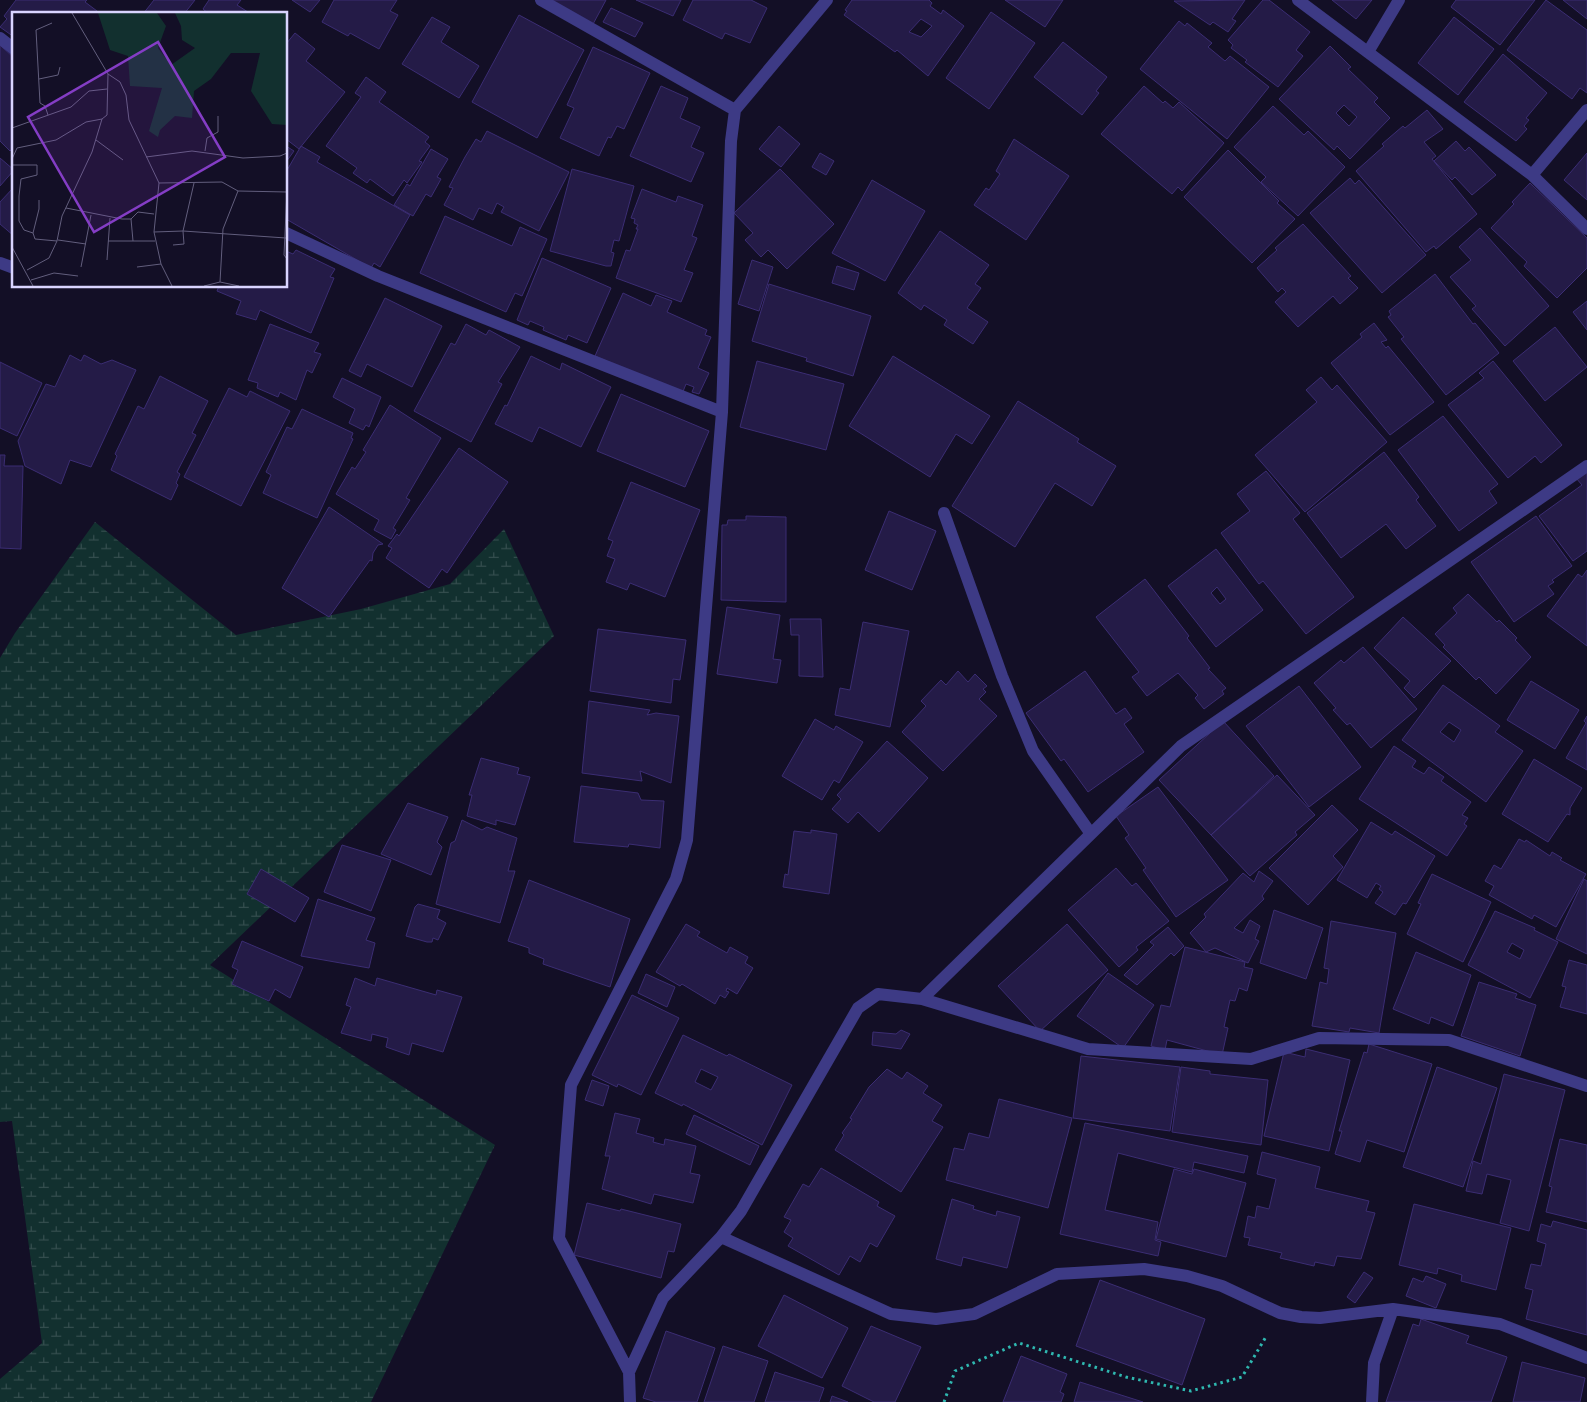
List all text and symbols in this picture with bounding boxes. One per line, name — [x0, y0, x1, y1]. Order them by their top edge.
inset map — [12, 12, 288, 288]

